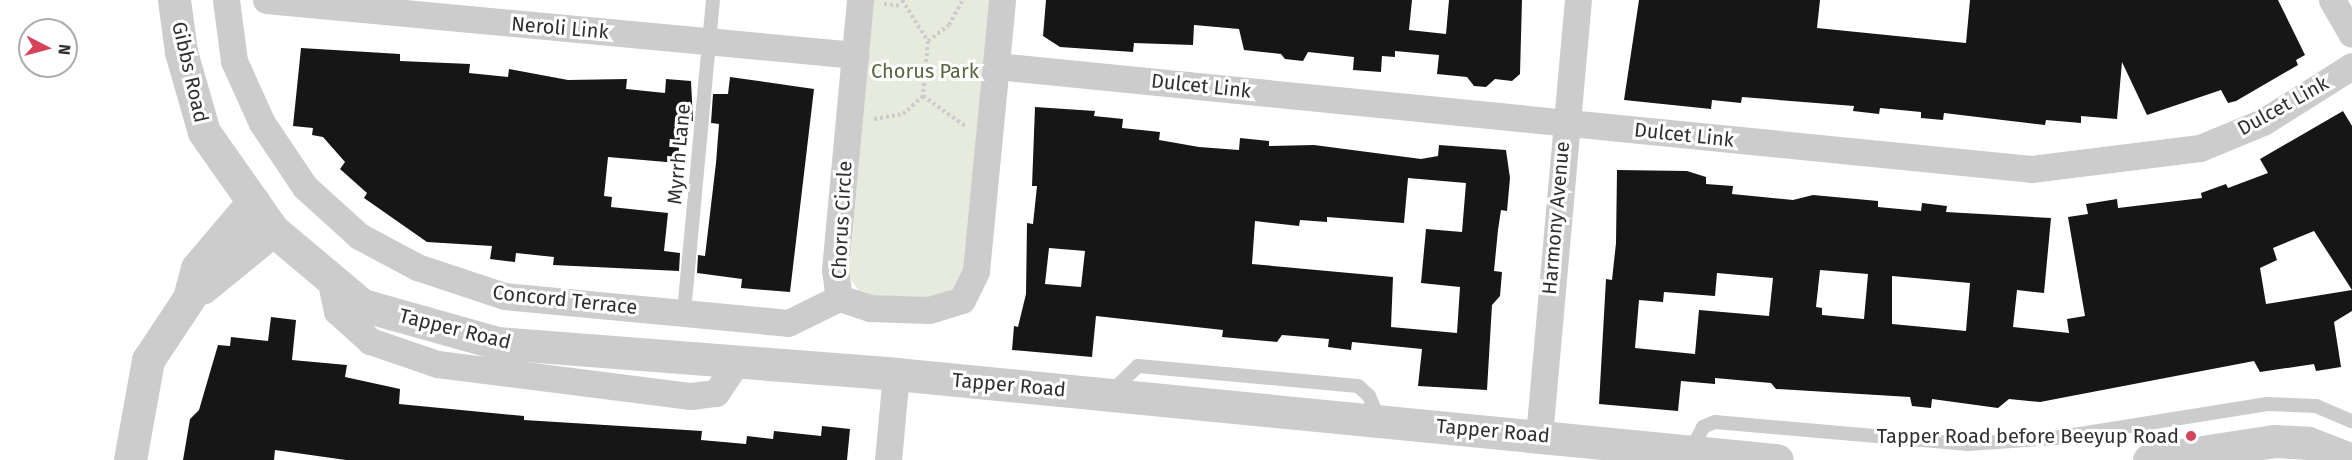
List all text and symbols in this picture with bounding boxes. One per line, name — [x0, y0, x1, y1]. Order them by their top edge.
street label: Neroli Link — [510, 12, 610, 44]
north arrow — [18, 18, 78, 78]
street label: Gibbs Road — [167, 19, 213, 125]
text: N — [54, 43, 74, 56]
park label: Chorus Park — [871, 59, 979, 83]
street label: Dulcet Link — [1150, 69, 1252, 103]
street label: Dulcet Link — [2233, 71, 2333, 141]
street label: Myrrh Lane — [663, 103, 695, 205]
street label: Dulcet Link — [1633, 118, 1735, 152]
street label: Harmony Avenue — [1537, 140, 1575, 296]
street label: Chorus Circle — [827, 160, 857, 280]
street label: Concord Terrace — [492, 280, 638, 320]
street label: Tapper Road — [397, 304, 513, 354]
street label: Tapper Road — [951, 368, 1067, 402]
street label: Tapper Road — [1435, 414, 1551, 448]
place label: Tapper Road before Beeyup Road — [1877, 424, 2179, 448]
marker: Tapper Road before Beeyup Road — [2184, 429, 2198, 443]

